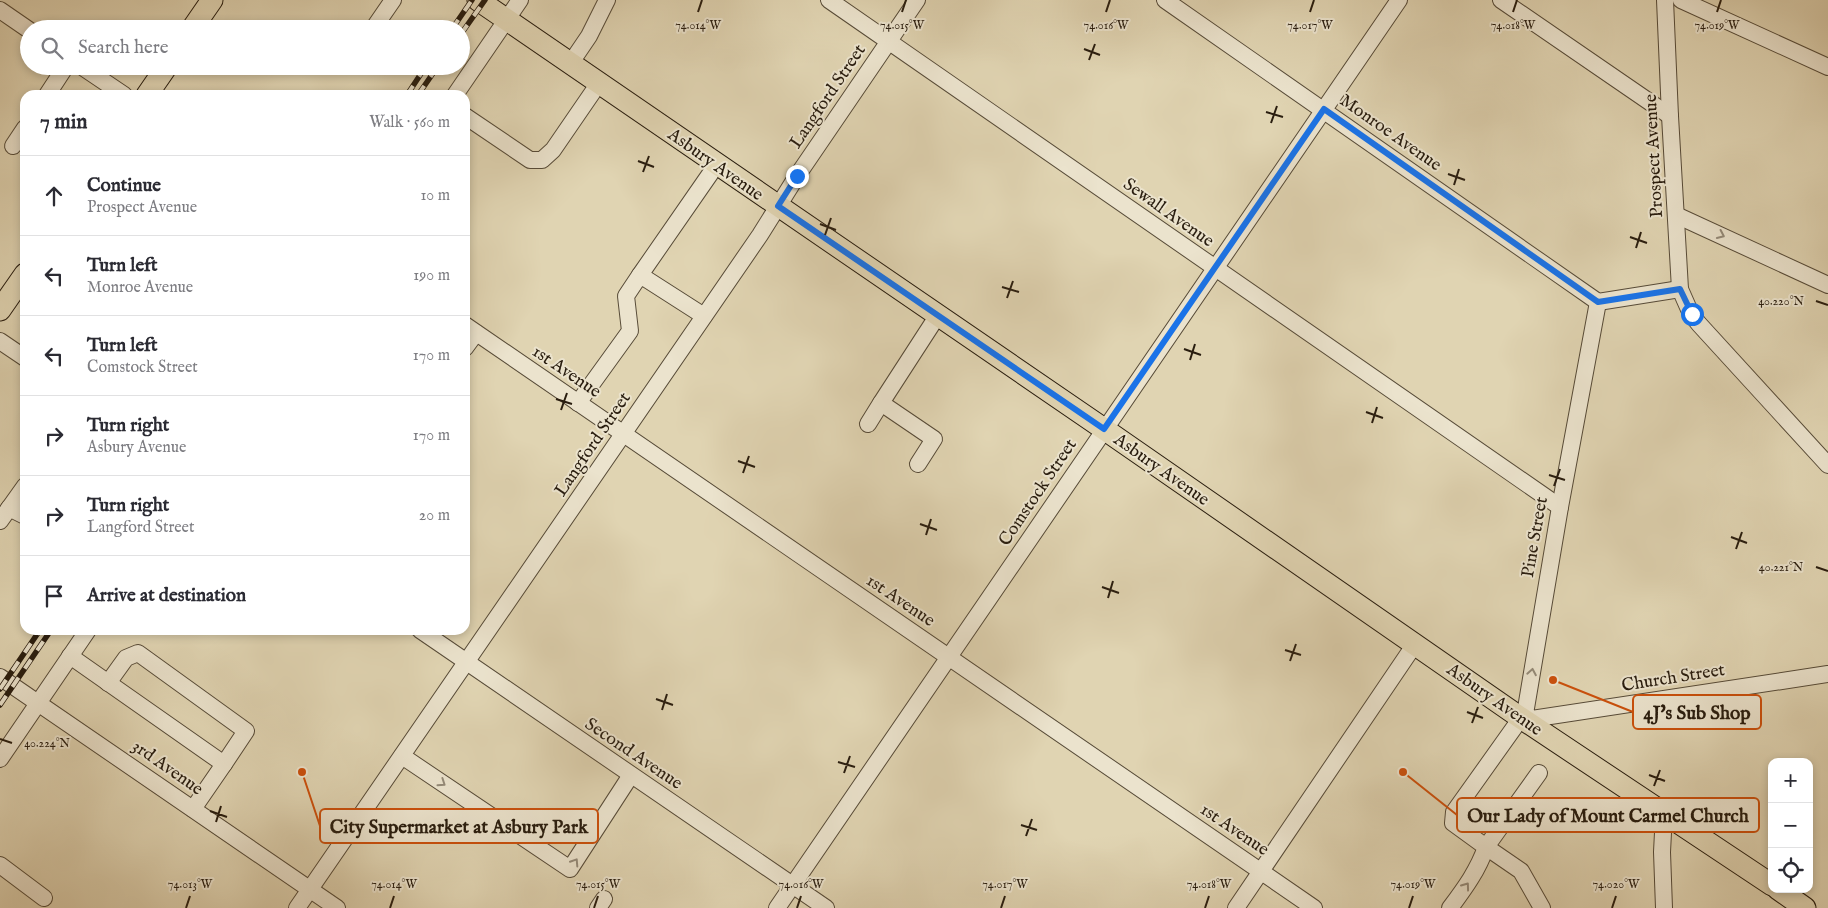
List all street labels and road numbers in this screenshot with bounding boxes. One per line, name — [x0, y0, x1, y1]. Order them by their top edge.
street label: Langford Street — [785, 40, 872, 153]
street label: Monroe Avenue — [1335, 90, 1446, 177]
street label: Prospect Avenue — [1640, 93, 1669, 218]
street label: Asbury Avenue — [662, 123, 768, 207]
street label: Sewall Avenue — [1118, 173, 1218, 253]
street label: 1st Avenue — [527, 341, 605, 404]
street label: Langford Street — [550, 388, 637, 501]
street label: Asbury Avenue — [1108, 428, 1214, 512]
street label: Comstock Street — [994, 435, 1083, 551]
street label: Pine Street — [1517, 495, 1554, 580]
street label: 1st Avenue — [861, 570, 939, 633]
street label: Asbury Avenue — [1441, 658, 1547, 742]
street label: Church Street — [1620, 659, 1727, 698]
street label: Second Avenue — [580, 713, 686, 795]
street label: 3rd Avenue — [127, 735, 207, 801]
street label: 1st Avenue — [1195, 799, 1273, 862]

